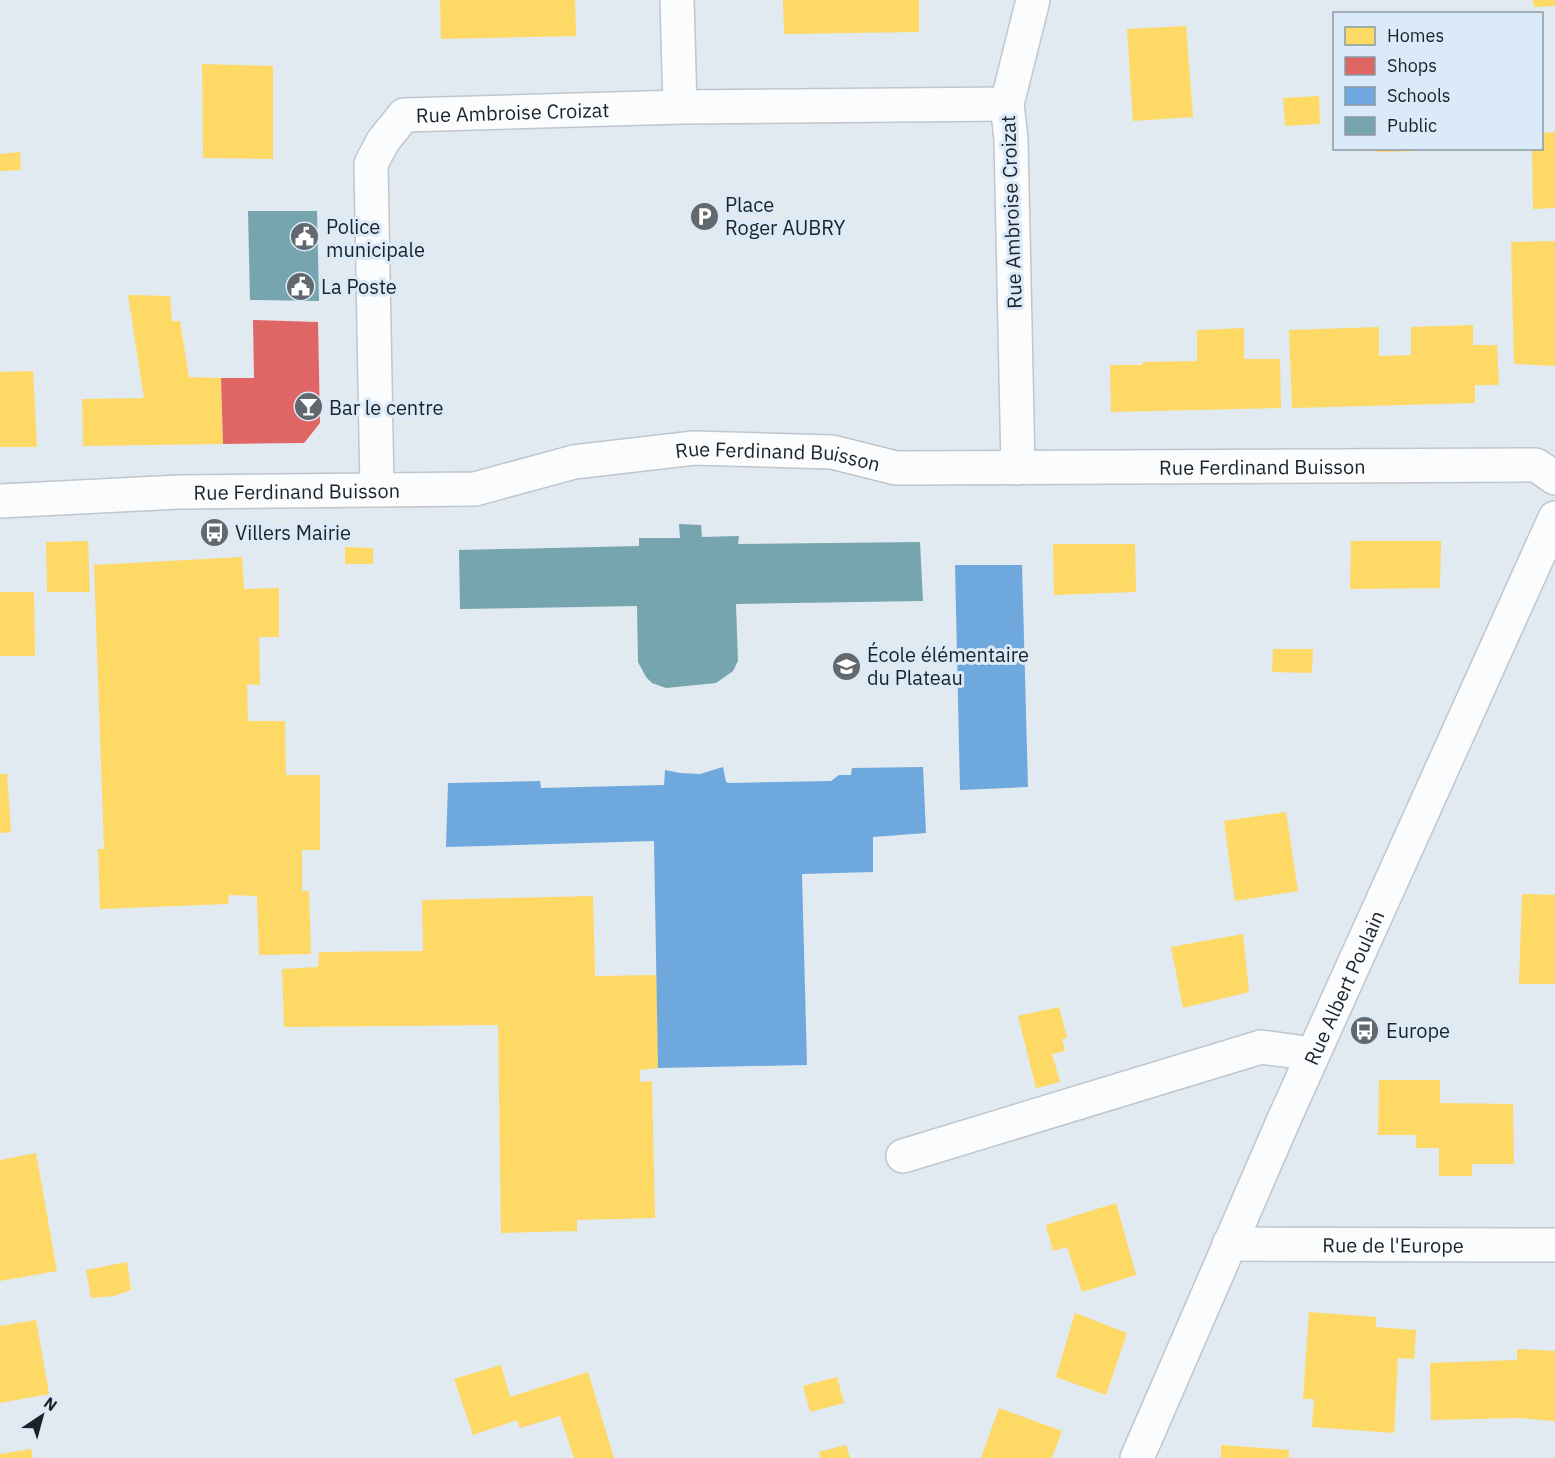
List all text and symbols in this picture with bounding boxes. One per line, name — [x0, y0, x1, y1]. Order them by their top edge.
legend — [1333, 12, 1543, 150]
text: Homes — [1387, 24, 1444, 47]
text: Shops — [1387, 54, 1437, 77]
text: Schools — [1387, 84, 1451, 107]
street label: Rue Ambroise Croizat — [415, 96, 610, 128]
text: Public — [1387, 114, 1437, 137]
street label: Rue Ambroise Croizat — [994, 115, 1028, 309]
place label: Place Roger AUBRY — [725, 191, 845, 241]
parking icon: Place Roger AUBRY — [688, 200, 720, 232]
place label: Police municipale — [326, 213, 425, 263]
public building icon: Police municipale — [289, 221, 321, 253]
public building icon: La Poste — [284, 270, 316, 302]
place label: La Poste — [321, 273, 397, 300]
bar icon: Bar le centre — [292, 391, 324, 423]
place label: Bar le centre — [329, 394, 443, 421]
street label: Rue Ferdinand Buisson — [674, 434, 883, 477]
street label: Rue Ferdinand Buisson — [1159, 452, 1366, 480]
street label: Rue Ferdinand Buisson — [193, 476, 400, 505]
bus stop icon: Villers Mairie — [198, 516, 230, 548]
place label: Villers Mairie — [235, 519, 351, 546]
place label: École élémentaire du Plateau — [867, 641, 1029, 691]
school or university icon: École élémentaire du Plateau — [830, 650, 862, 682]
street label: Rue Albert Poulain — [1297, 906, 1390, 1069]
bus stop icon: Europe — [1349, 1014, 1381, 1046]
place label: Europe — [1386, 1017, 1450, 1044]
street label: Rue de l'Europe — [1322, 1231, 1464, 1258]
north arrow — [12, 1386, 72, 1446]
text: N — [40, 1392, 61, 1415]

